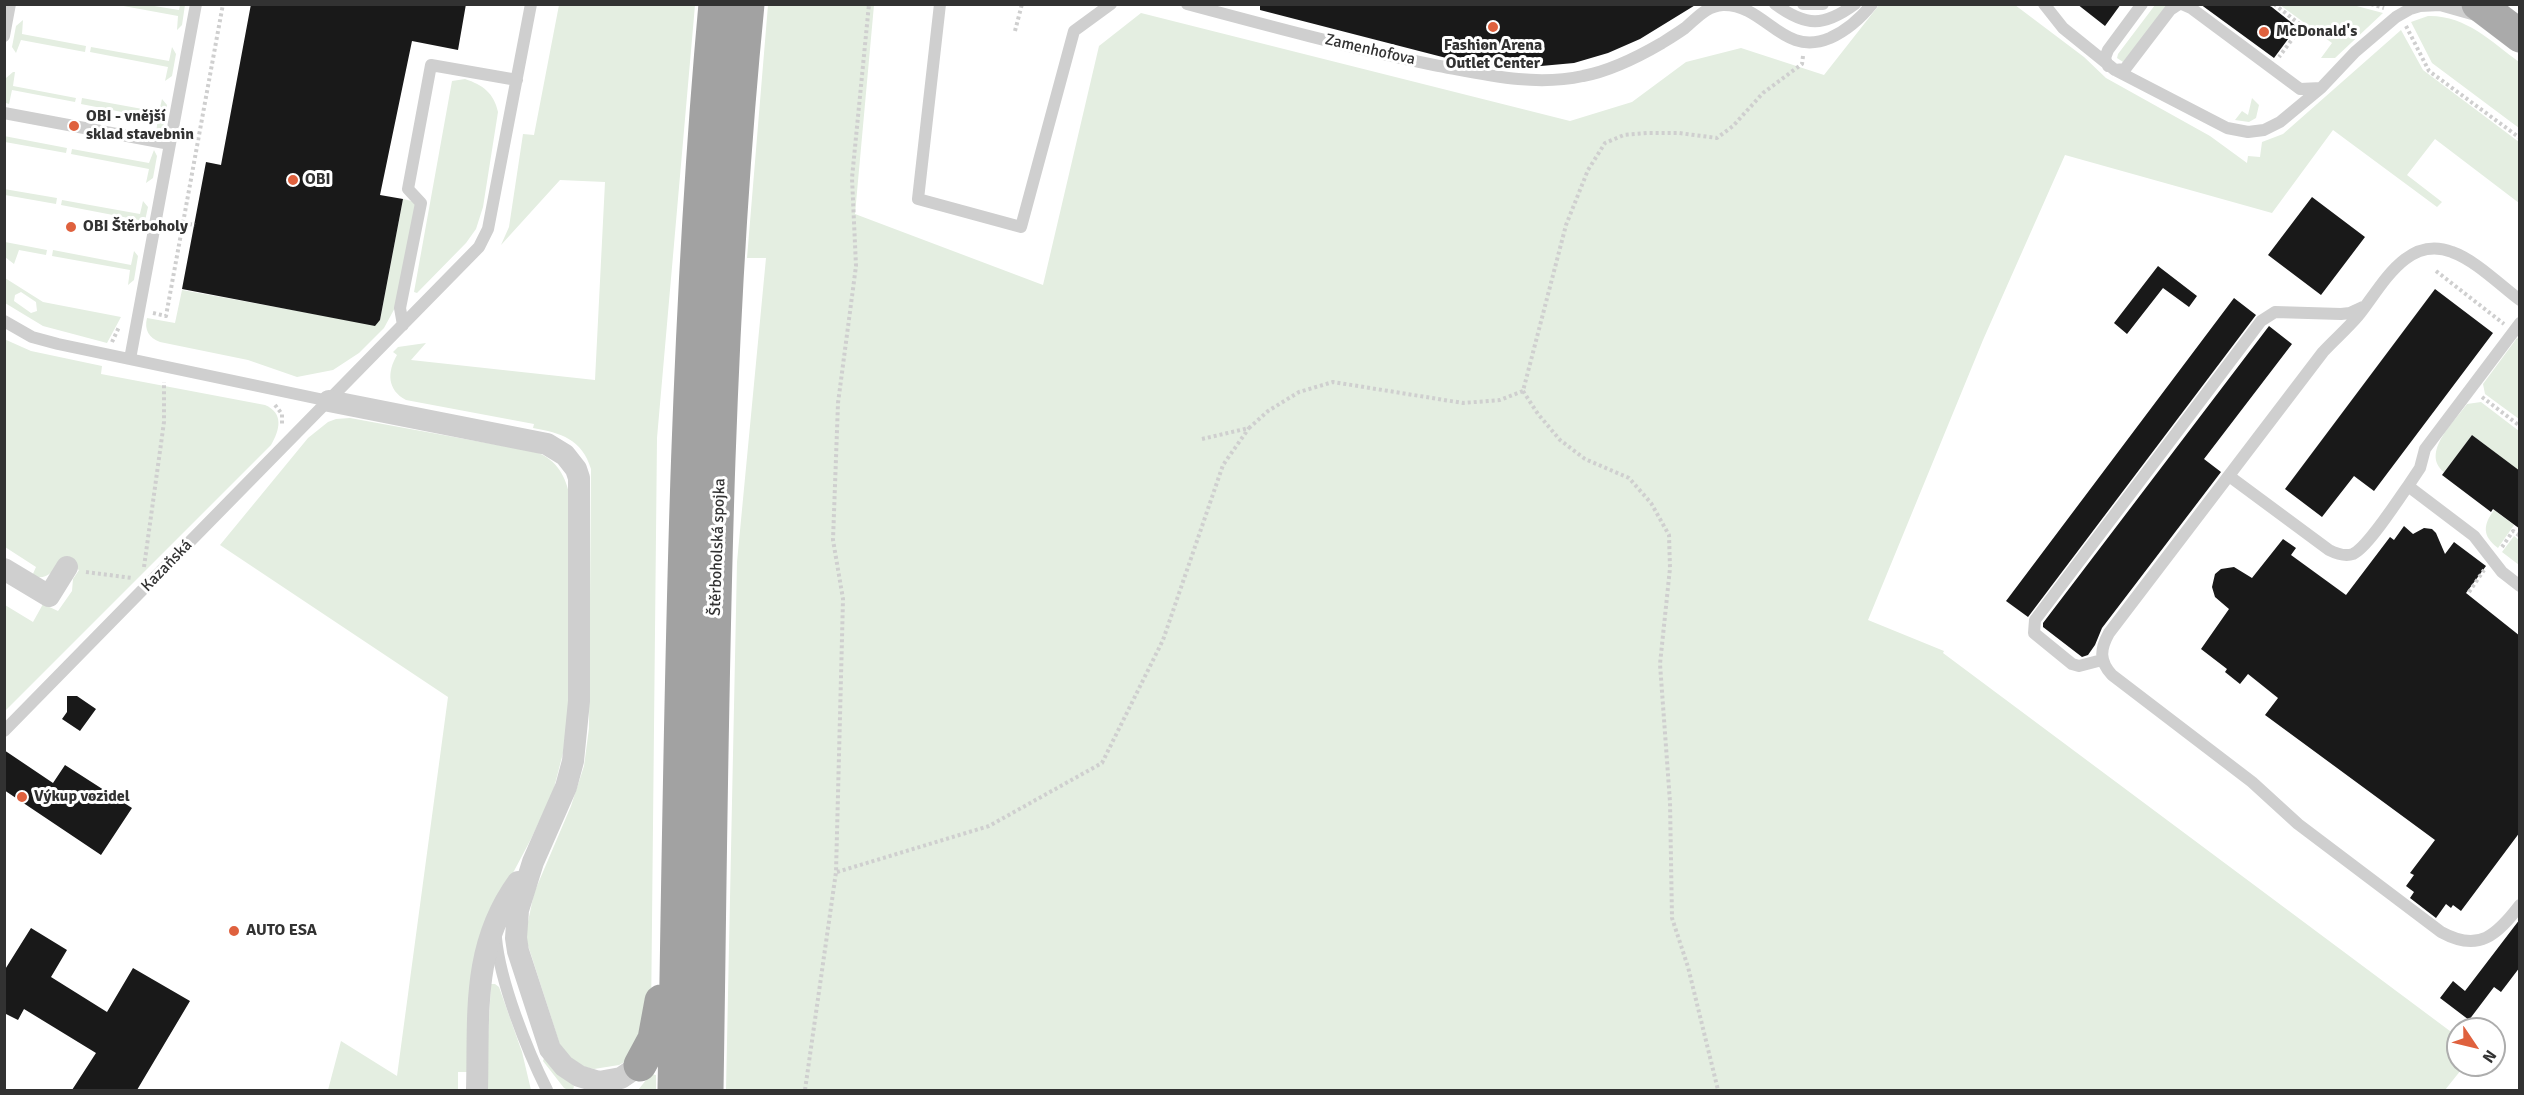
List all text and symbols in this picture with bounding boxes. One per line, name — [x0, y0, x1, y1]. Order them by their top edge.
marker: Fashion Arena Outlet Center — [1486, 20, 1500, 34]
place label: McDonald's — [2276, 22, 2357, 42]
marker: McDonald's — [2257, 25, 2271, 39]
street label: Zamenhofova — [1323, 30, 1417, 70]
place label: Fashion Arena Outlet Center — [1444, 36, 1542, 74]
place label: OBI - vnější sklad stavebnin — [86, 107, 194, 145]
marker: OBI - vnější sklad stavebnin — [67, 119, 81, 133]
place label: OBI — [305, 170, 331, 190]
marker: OBI — [286, 173, 300, 187]
place label: OBI Štěrboholy — [83, 217, 188, 237]
marker: OBI Štěrboholy — [64, 220, 78, 234]
street label: Štěrboholská spojka — [706, 478, 730, 616]
street label: Kazaňská — [138, 536, 196, 596]
place label: Výkup vozidel — [34, 787, 130, 807]
marker: Výkup vozidel — [15, 790, 29, 804]
place label: AUTO ESA — [246, 921, 317, 941]
marker: AUTO ESA — [227, 924, 241, 938]
north arrow — [2446, 1017, 2506, 1077]
text: N — [2478, 1046, 2500, 1066]

